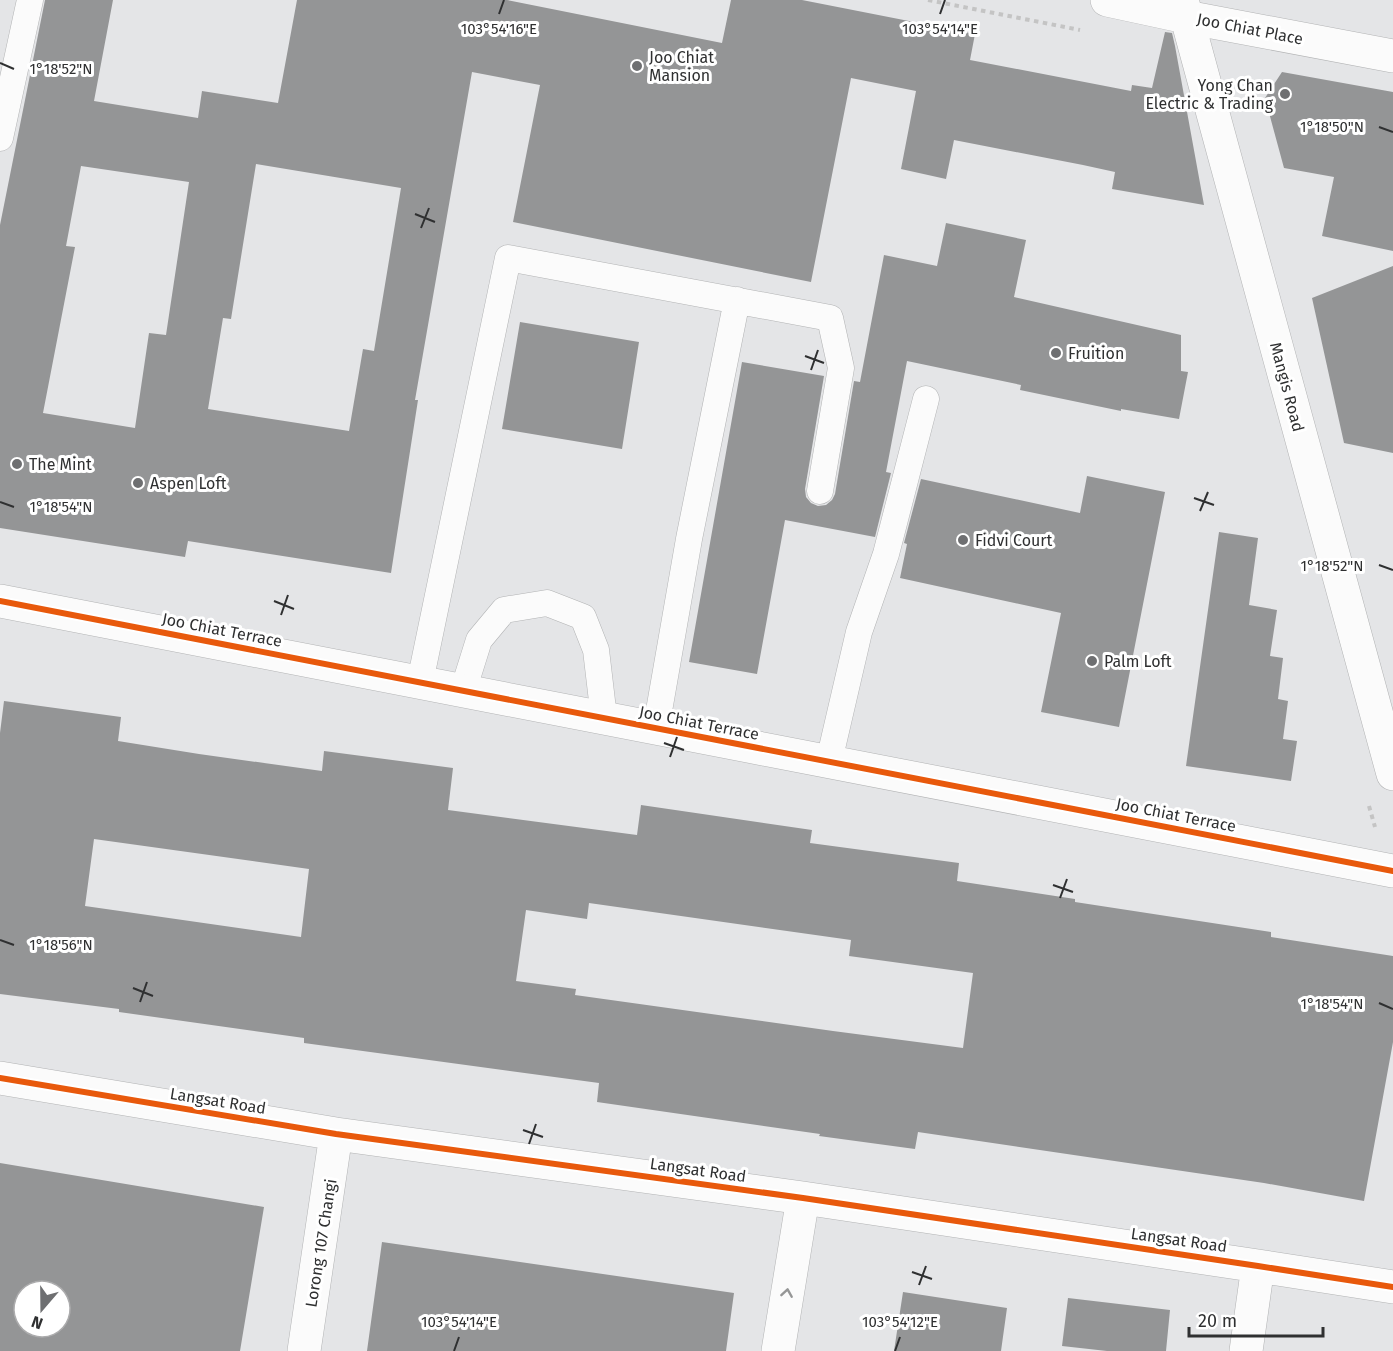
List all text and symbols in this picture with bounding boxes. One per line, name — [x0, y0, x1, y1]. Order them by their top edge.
street label: Joo Chiat Place — [1195, 9, 1305, 49]
text: 103°54'16"E — [461, 20, 537, 38]
text: 103°54'14"E — [902, 20, 978, 38]
place label: Joo Chiat Mansion — [649, 48, 714, 85]
marker: Joo Chiat Mansion — [630, 59, 644, 73]
text: 1°18'52"N — [29, 60, 93, 78]
place label: Yong Chan Electric & Trading — [1145, 76, 1274, 113]
marker: Yong Chan Electric & Trading — [1278, 87, 1292, 101]
text: 1°18'50"N — [1300, 118, 1364, 136]
street label: Mangis Road — [1266, 340, 1308, 434]
place label: Fruition — [1068, 344, 1124, 363]
marker: Fruition — [1049, 346, 1063, 360]
place label: The Mint — [29, 455, 92, 474]
marker: The Mint — [10, 457, 24, 471]
place label: Aspen Loft — [150, 474, 227, 493]
marker: Aspen Loft — [131, 476, 145, 490]
text: 1°18'54"N — [29, 498, 93, 516]
place label: Fidvi Court — [975, 531, 1052, 550]
marker: Fidvi Court — [956, 533, 970, 547]
text: 1°18'52"N — [1300, 557, 1364, 575]
street label: Joo Chiat Terrace — [160, 609, 284, 651]
place label: Palm Loft — [1104, 652, 1172, 671]
marker: Palm Loft — [1085, 654, 1099, 668]
street label: Joo Chiat Terrace — [637, 702, 761, 744]
street label: Joo Chiat Terrace — [1114, 794, 1238, 836]
text: 1°18'56"N — [29, 936, 93, 954]
text: 1°18'54"N — [1300, 995, 1364, 1013]
street label: Langsat Road — [169, 1084, 267, 1118]
street label: Langsat Road — [649, 1154, 747, 1186]
street label: Lorong 107 Changi — [301, 1177, 341, 1309]
street label: Langsat Road — [1130, 1224, 1228, 1256]
north arrow — [12, 1279, 72, 1339]
one-way arrow — [780, 1289, 793, 1299]
scale bar — [1189, 1300, 1322, 1338]
text: 20 m — [1198, 1310, 1237, 1332]
text: N — [29, 1312, 45, 1333]
text: 103°54'14"E — [421, 1313, 497, 1331]
text: 103°54'12"E — [862, 1313, 938, 1331]

